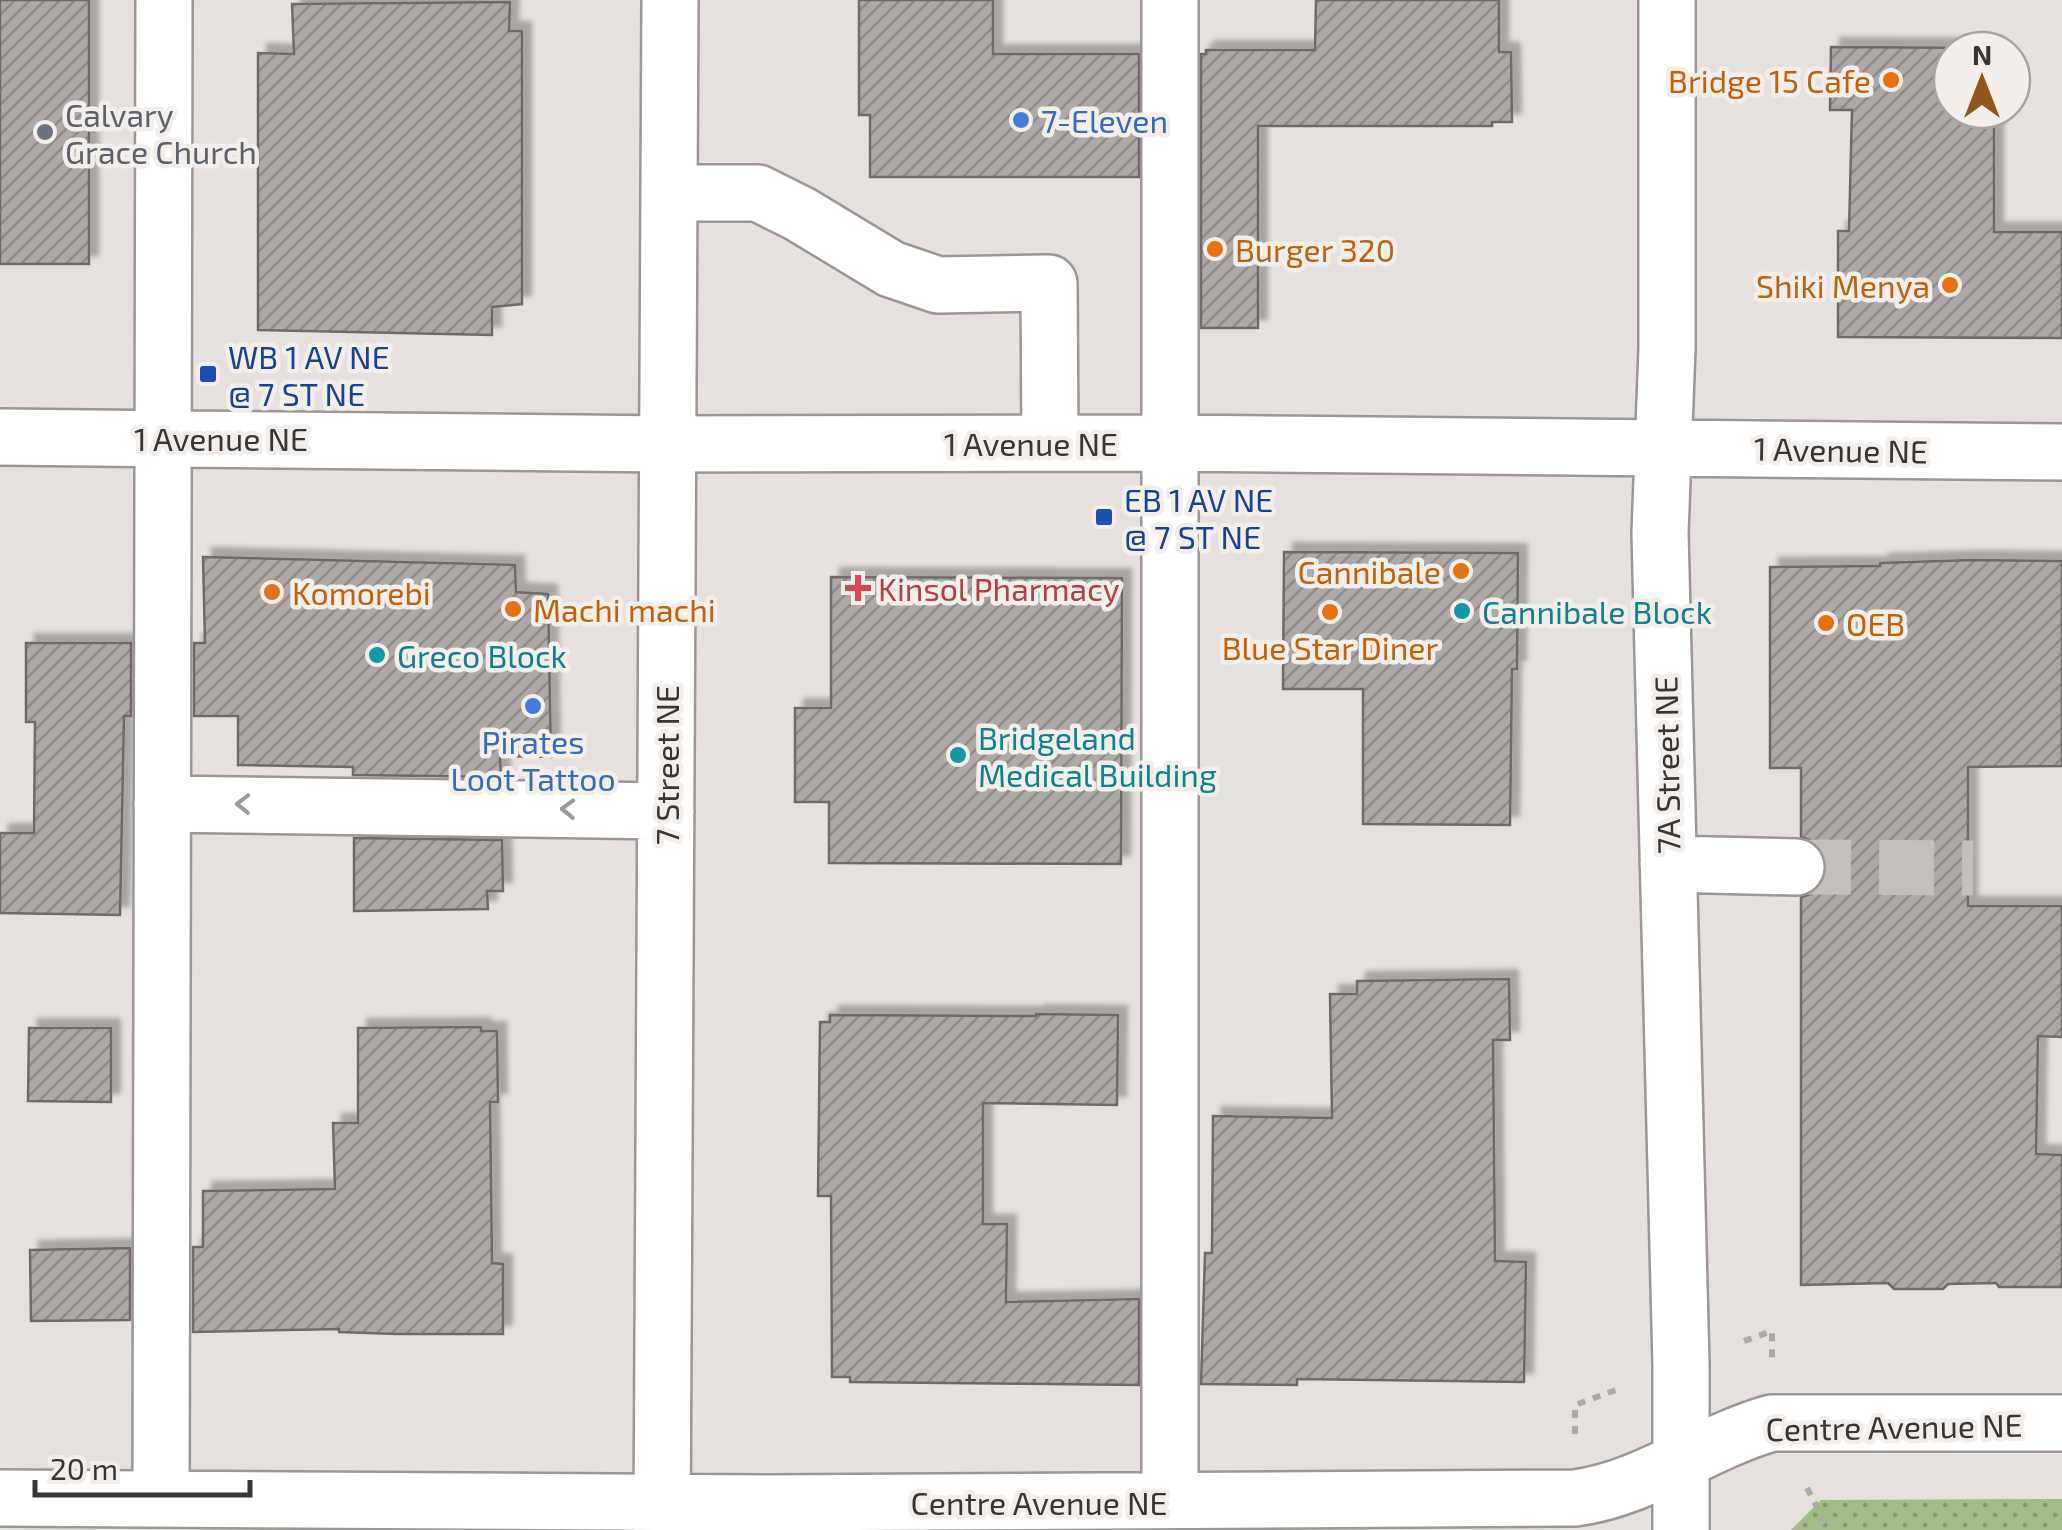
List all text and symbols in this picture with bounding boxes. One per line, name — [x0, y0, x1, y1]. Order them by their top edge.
north arrow — [1932, 30, 2032, 130]
text: N — [1972, 37, 1992, 71]
place label: Bridge 15 Cafe — [1668, 61, 1871, 99]
marker: Bridge 15 Cafe — [1880, 69, 1902, 91]
place label: Calvary Grace Church — [65, 95, 257, 170]
place label: 7-Eleven — [1041, 101, 1168, 139]
marker: 7-Eleven — [1010, 109, 1032, 131]
marker: Calvary Grace Church — [34, 121, 56, 143]
place label: Burger 320 — [1235, 230, 1395, 268]
marker: Burger 320 — [1204, 238, 1226, 260]
place label: Shiki Menya — [1756, 266, 1930, 304]
marker: Shiki Menya — [1939, 274, 1961, 296]
place label: WB 1 AV NE @ 7 ST NE — [228, 337, 390, 412]
marker: WB 1 AV NE @ 7 ST NE — [197, 363, 219, 385]
street label: 1 Avenue NE — [134, 419, 308, 457]
street label: 1 Avenue NE — [944, 424, 1118, 462]
street label: 1 Avenue NE — [1754, 428, 1928, 470]
place label: EB 1 AV NE @ 7 ST NE — [1124, 480, 1273, 555]
marker: EB 1 AV NE @ 7 ST NE — [1093, 506, 1115, 528]
place label: Cannibale — [1298, 552, 1441, 590]
marker: Cannibale — [1450, 560, 1472, 582]
place label: Kinsol Pharmacy — [878, 569, 1120, 607]
place label: Komorebi — [292, 573, 431, 611]
marker: Kinsol Pharmacy — [847, 577, 869, 599]
marker: Komorebi — [261, 581, 283, 603]
place label: Machi machi — [533, 590, 716, 628]
place label: Cannibale Block — [1482, 592, 1712, 630]
marker: Machi machi — [502, 598, 524, 620]
marker: Cannibale Block — [1451, 600, 1473, 622]
marker: Blue Star Diner — [1319, 601, 1341, 623]
place label: OEB — [1846, 604, 1905, 642]
marker: OEB — [1815, 612, 1837, 634]
place label: Blue Star Diner — [1222, 628, 1438, 666]
place label: Greco Block — [397, 636, 567, 674]
marker: Greco Block — [366, 644, 388, 666]
street label: 7A Street NE — [1645, 676, 1687, 854]
street label: 7 Street NE — [647, 685, 685, 845]
marker: Pirates Loot Tattoo — [522, 695, 544, 717]
place label: Bridgeland Medical Building — [978, 718, 1217, 793]
place label: Pirates Loot Tattoo — [450, 722, 616, 797]
marker: Bridgeland Medical Building — [947, 744, 969, 766]
one-way arrow — [235, 793, 250, 815]
one-way arrow — [560, 798, 576, 819]
street label: Centre Avenue NE — [1765, 1405, 2023, 1447]
scale bar — [35, 1435, 250, 1497]
text: 20 m — [50, 1450, 118, 1486]
street label: Centre Avenue NE — [910, 1483, 1168, 1521]

